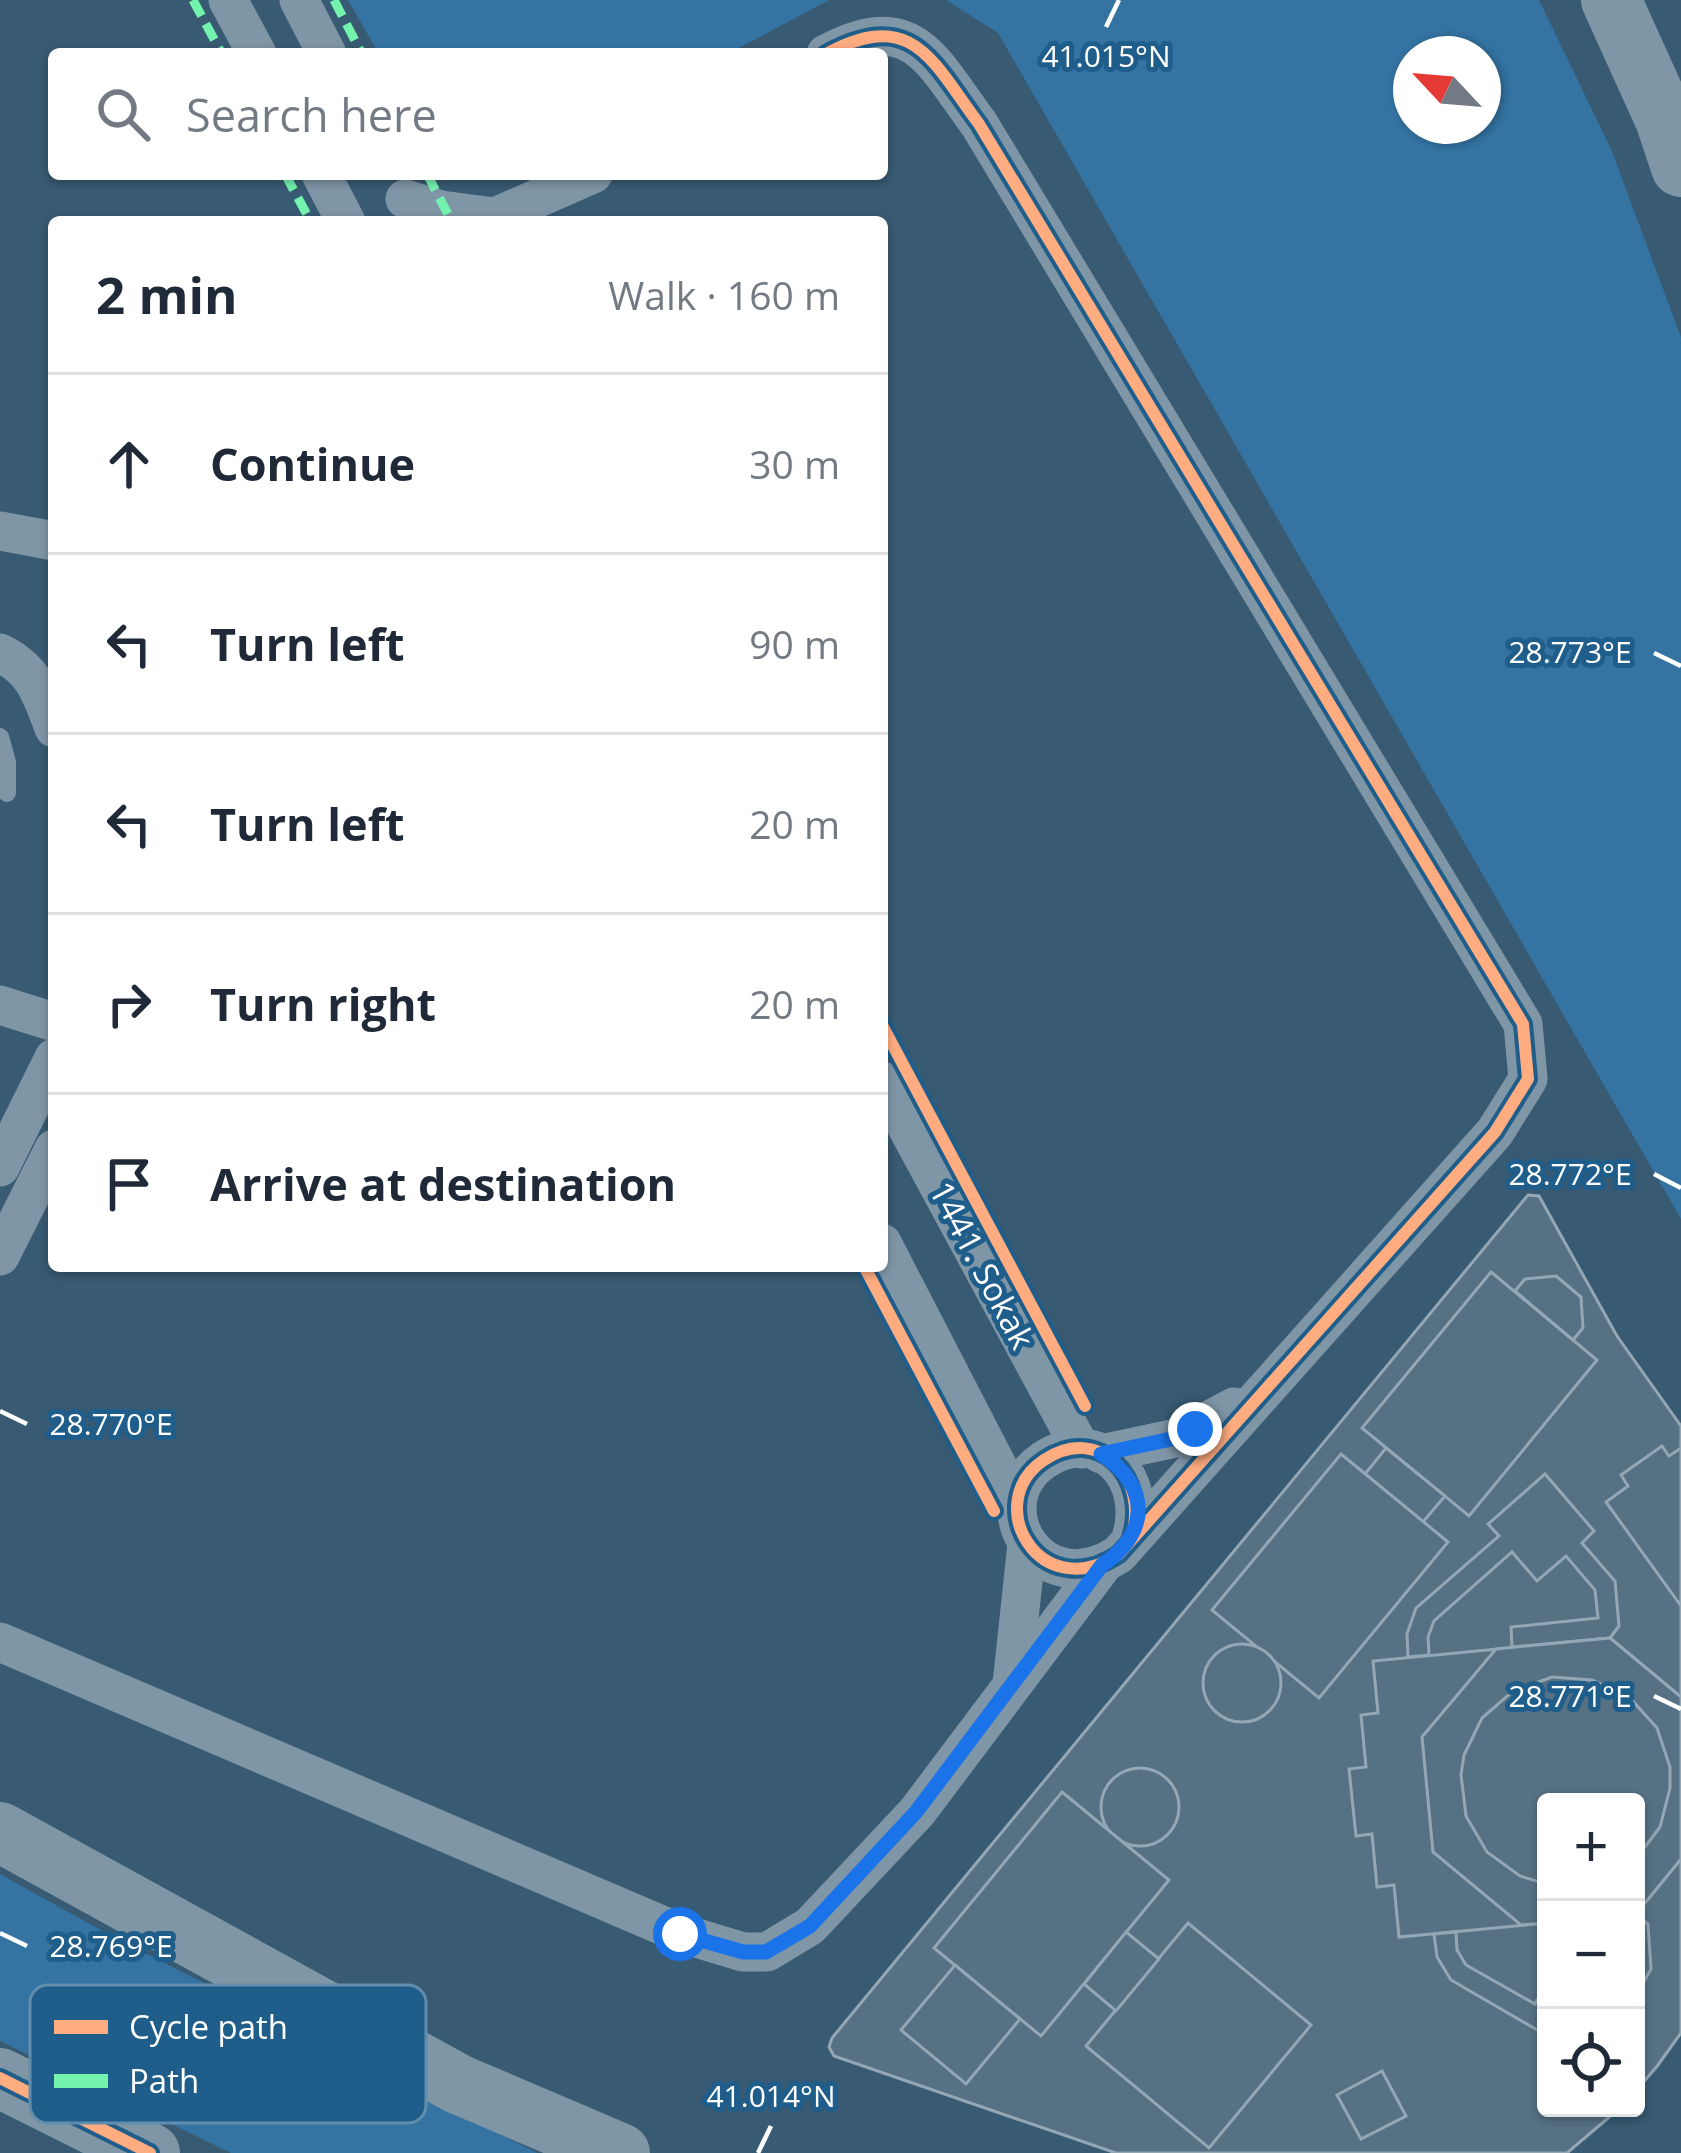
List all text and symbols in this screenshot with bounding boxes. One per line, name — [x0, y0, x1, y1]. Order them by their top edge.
text: 41.015°N — [1041, 35, 1171, 76]
north arrow — [1393, 36, 1501, 144]
search box — [48, 48, 888, 180]
icon: search — [90, 81, 156, 147]
text: Search here — [186, 84, 437, 145]
text: 2 min — [96, 259, 238, 329]
text: Walk · 160 m — [608, 268, 840, 321]
icon: ahead — [96, 431, 162, 497]
text: Continue — [210, 433, 415, 494]
text: 30 m — [749, 437, 840, 490]
icon: left — [96, 611, 162, 677]
text: Turn left — [210, 613, 405, 674]
text: 90 m — [749, 617, 840, 670]
text: 28.773°E — [1508, 631, 1632, 672]
icon: left — [96, 791, 162, 857]
text: Turn left — [210, 793, 405, 854]
text: 20 m — [749, 797, 840, 850]
icon: right — [96, 971, 162, 1037]
text: Turn right — [210, 973, 436, 1034]
text: 20 m — [749, 977, 840, 1030]
icon: arrive — [96, 1151, 162, 1217]
text: Arrive at destination — [210, 1153, 676, 1214]
text: 28.772°E — [1508, 1153, 1632, 1194]
street label: 1441. Sokak — [919, 1173, 1046, 1357]
route end — [1168, 1402, 1222, 1456]
text: 28.770°E — [49, 1403, 173, 1444]
text: 28.771°E — [1508, 1675, 1632, 1716]
map controls — [1537, 1793, 1645, 2117]
button: + — [1537, 1793, 1645, 1901]
button: − — [1537, 1901, 1645, 2009]
route start — [653, 1907, 707, 1961]
text: 28.769°E — [49, 1925, 173, 1966]
legend — [30, 1985, 426, 2123]
text: Cycle path — [129, 2004, 288, 2049]
button: locate — [1537, 2009, 1645, 2117]
text: Path — [129, 2058, 199, 2103]
text: 41.014°N — [706, 2075, 836, 2116]

